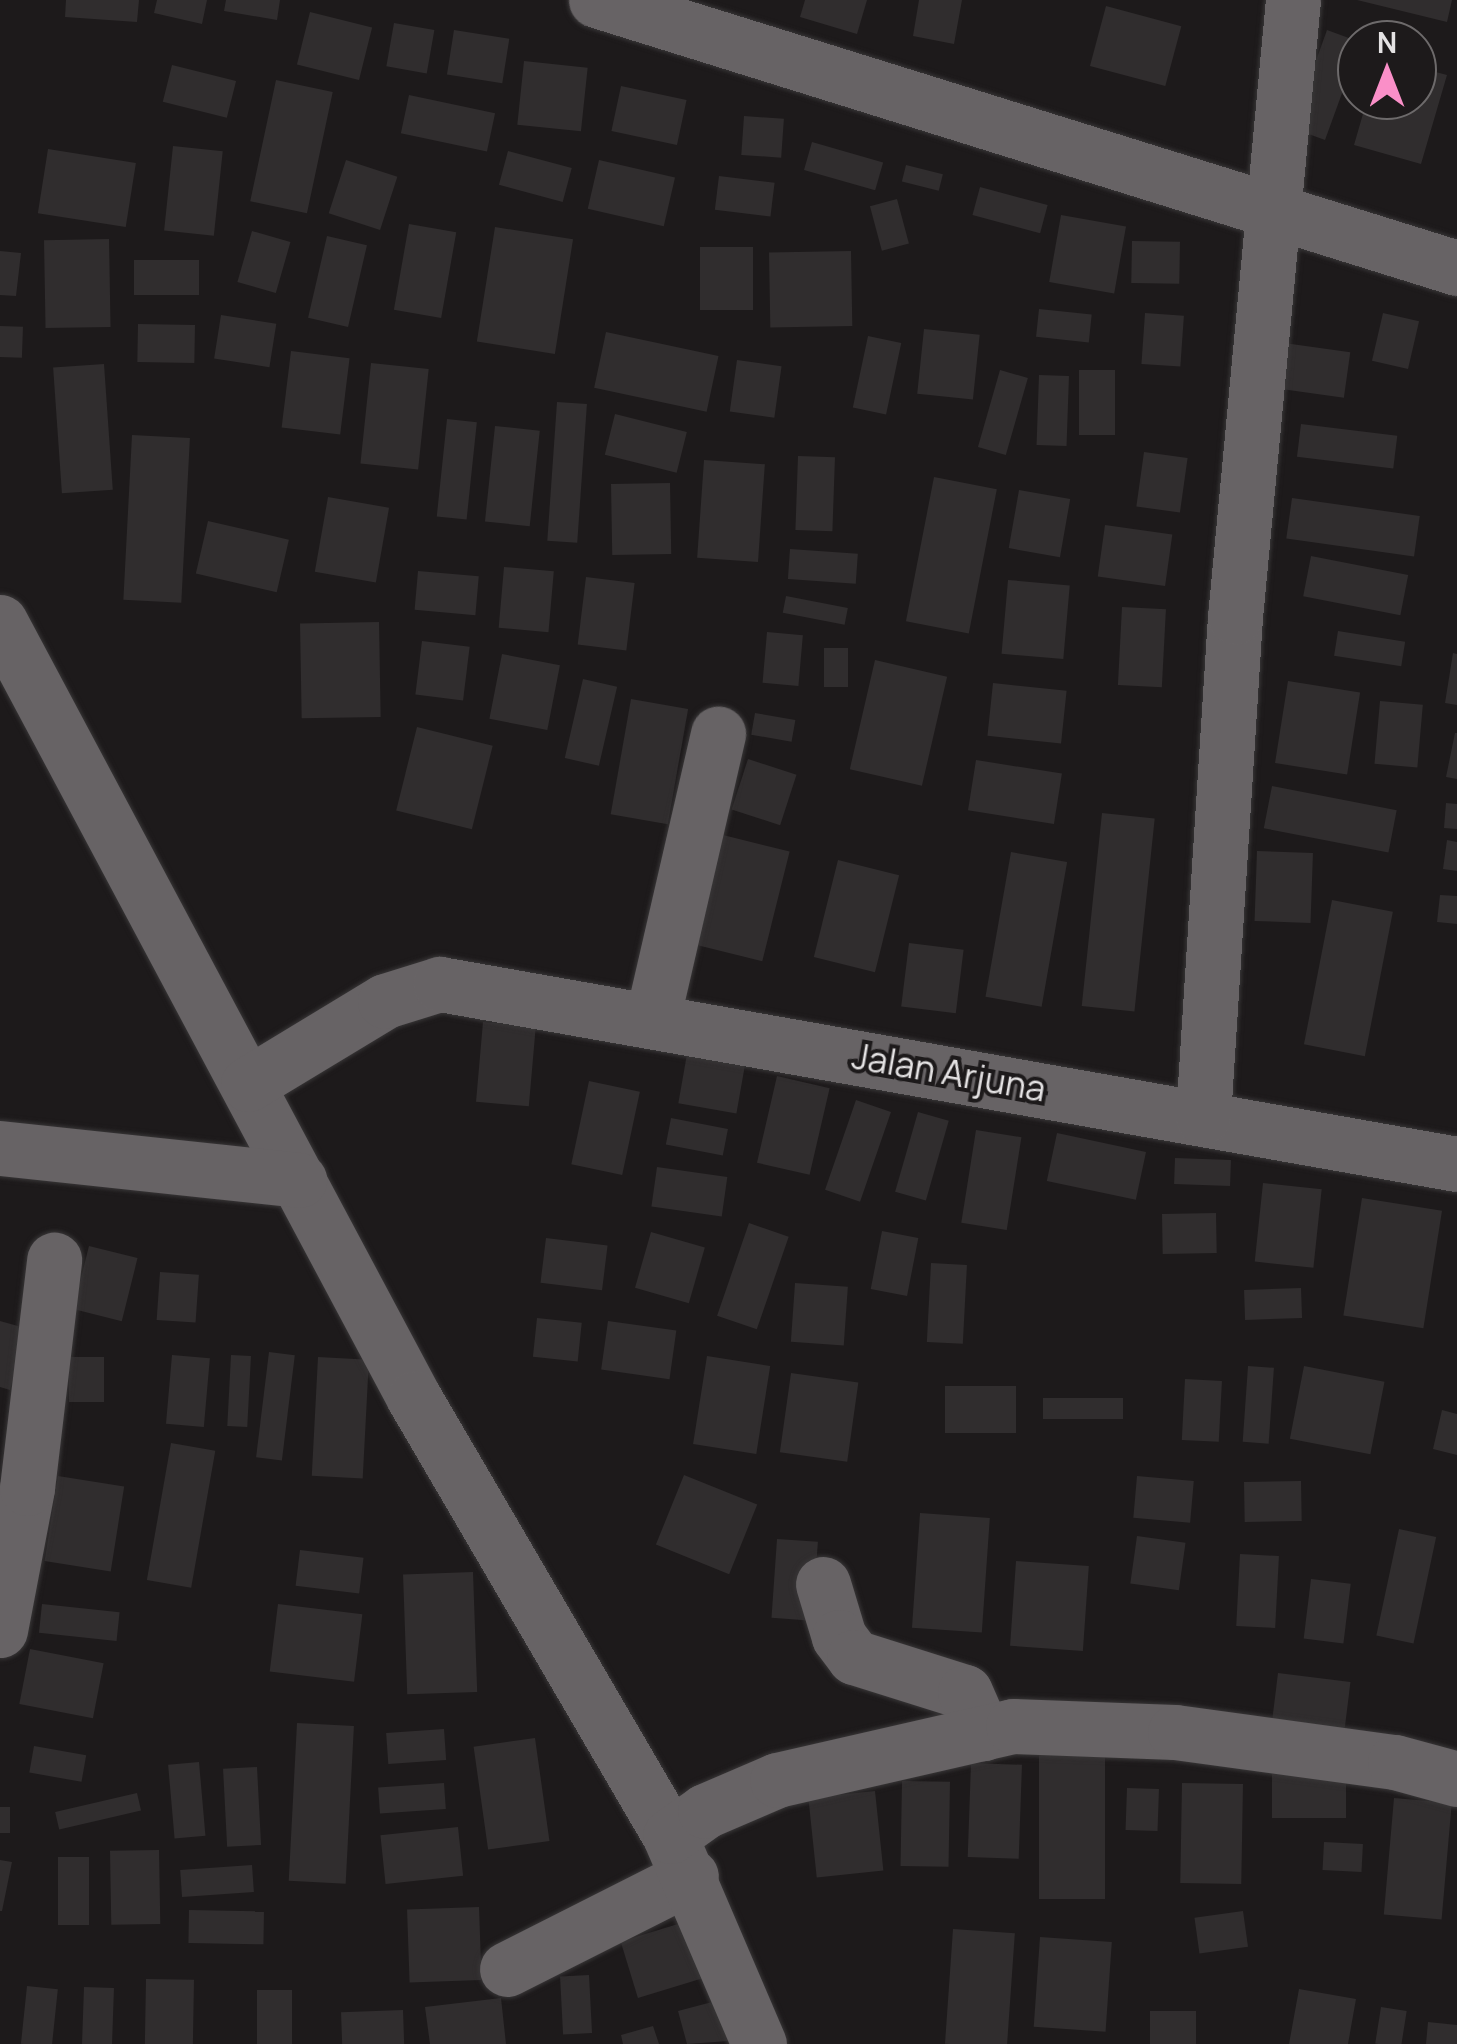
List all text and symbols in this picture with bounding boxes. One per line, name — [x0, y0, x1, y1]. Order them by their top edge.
north arrow — [1337, 20, 1437, 120]
text: N — [1377, 23, 1397, 61]
street label: Jalan Arjuna — [849, 1034, 1049, 1110]

